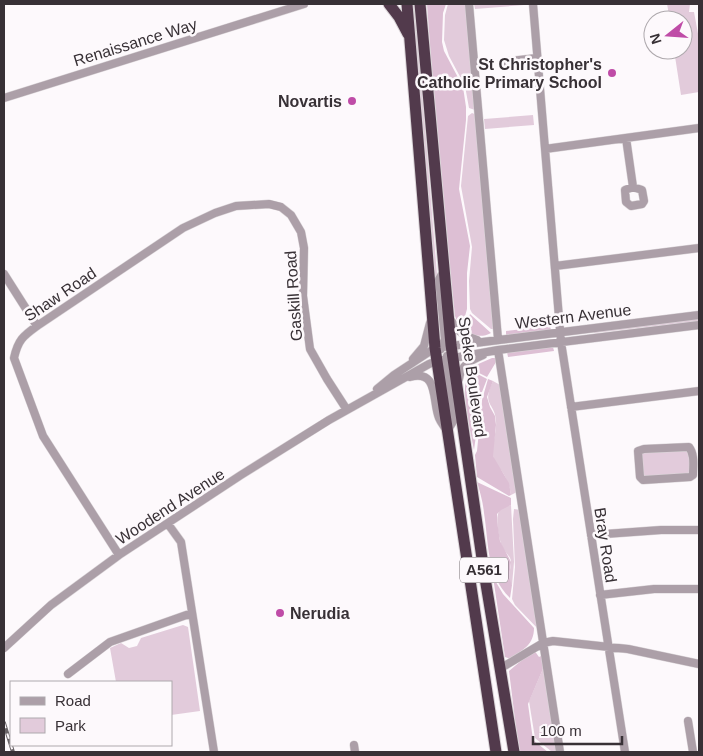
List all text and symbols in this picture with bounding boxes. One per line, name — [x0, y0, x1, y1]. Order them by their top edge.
north arrow — [643, 10, 693, 60]
street label: Renaissance Way — [71, 16, 199, 69]
text: N — [646, 32, 665, 46]
place label: St Christopher's Catholic Primary School — [417, 56, 602, 91]
marker: St Christopher's Catholic Primary School — [606, 67, 618, 79]
place label: Novartis — [278, 93, 342, 110]
marker: Novartis — [346, 95, 358, 107]
street label: Gaskill Road — [282, 250, 305, 342]
street label: Shaw Road — [21, 264, 99, 325]
street label: Western Avenue — [514, 301, 632, 332]
street label: Speke Boulevard — [456, 316, 489, 439]
street label: Woodend Avenue — [113, 465, 228, 548]
street label: Bray Road — [591, 506, 620, 584]
road number: A561 — [460, 558, 508, 582]
place label: Nerudia — [290, 605, 350, 622]
marker: Nerudia — [274, 607, 286, 619]
legend — [10, 681, 172, 746]
text: Road — [55, 692, 91, 709]
scale bar — [533, 714, 622, 746]
text: Park — [55, 717, 86, 734]
text: 100 m — [540, 722, 582, 739]

